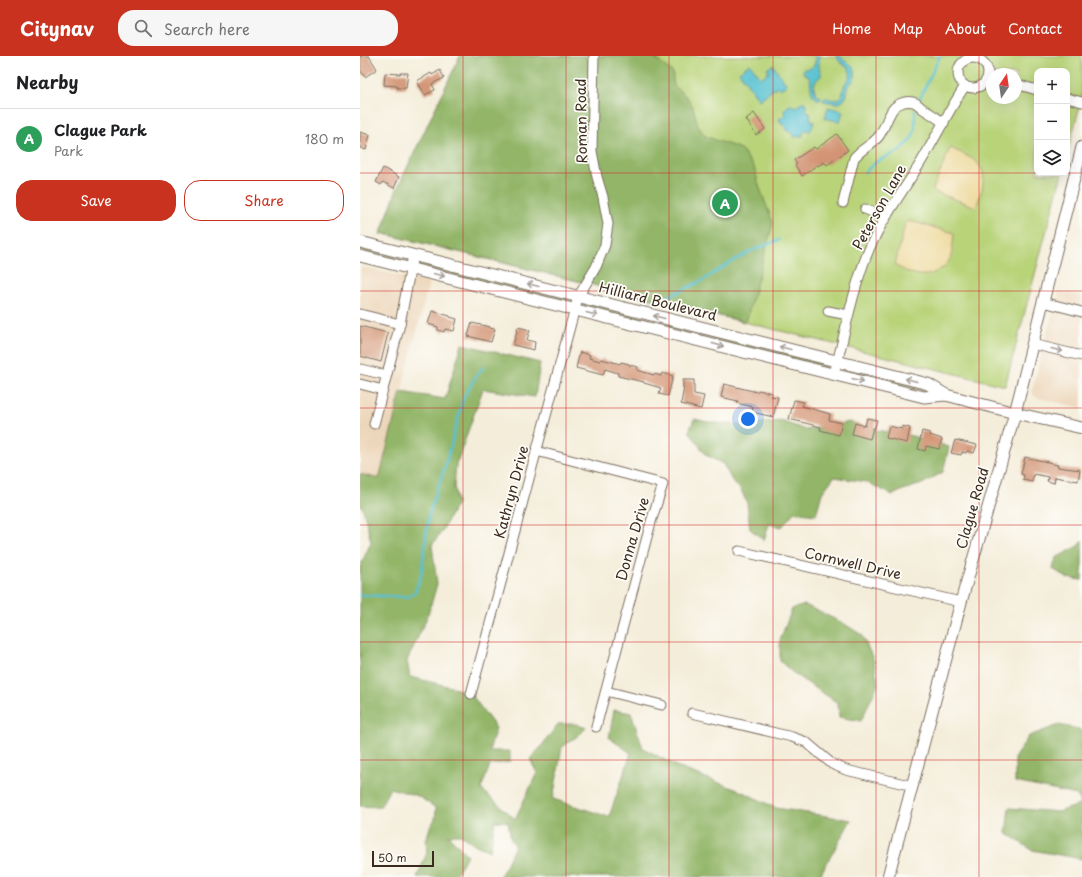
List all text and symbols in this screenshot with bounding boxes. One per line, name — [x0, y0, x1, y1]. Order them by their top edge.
search box — [118, 10, 398, 46]
text: Citynav — [20, 14, 94, 42]
icon: search — [132, 17, 154, 39]
text: Search here — [164, 17, 250, 40]
text: Home — [832, 18, 871, 39]
text: Map — [893, 18, 923, 39]
text: About — [945, 18, 986, 39]
text: Contact — [1008, 18, 1062, 39]
north arrow — [986, 68, 1022, 104]
map controls — [1034, 68, 1070, 176]
button: + — [1034, 68, 1070, 104]
text: Nearby — [16, 69, 78, 95]
street label: Roman Road — [570, 78, 592, 164]
button: − — [1034, 104, 1070, 140]
text: Clague Park — [54, 118, 147, 141]
text: A — [24, 129, 34, 148]
text: 180 m — [305, 129, 344, 148]
button: layers — [1034, 140, 1070, 176]
text: Park — [54, 141, 83, 160]
street label: Peterson Lane — [847, 160, 911, 254]
button: Save — [16, 180, 176, 221]
button: Share — [184, 180, 344, 221]
pin: A — [712, 188, 738, 218]
one-way arrow — [432, 272, 445, 280]
street label: Hilliard Boulevard — [597, 276, 720, 326]
one-way arrow — [526, 281, 539, 289]
one-way arrow — [585, 310, 598, 318]
one-way arrow — [652, 312, 665, 320]
one-way arrow — [711, 342, 724, 349]
one-way arrow — [779, 344, 792, 351]
one-way arrow — [1050, 347, 1063, 355]
one-way arrow — [905, 375, 918, 383]
one-way arrow — [851, 377, 864, 384]
your location — [738, 409, 758, 429]
street label: Kathryn Drive — [488, 443, 534, 541]
street label: Clague Road — [950, 465, 994, 551]
street label: Donna Drive — [610, 495, 654, 583]
street label: Cornwell Drive — [802, 542, 904, 584]
scale bar — [372, 849, 434, 868]
text: 50 m — [378, 849, 407, 866]

